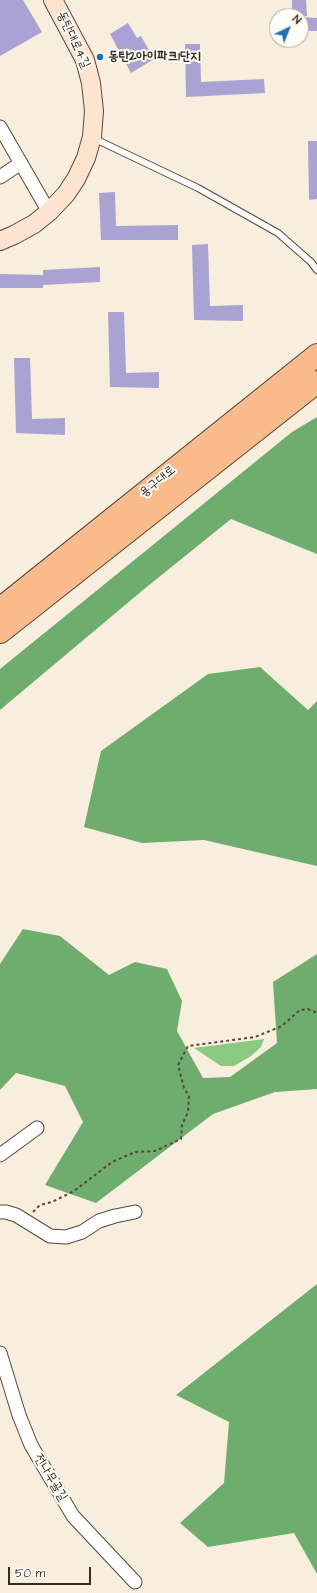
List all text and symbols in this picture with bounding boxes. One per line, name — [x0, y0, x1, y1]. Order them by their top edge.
north arrow — [269, 8, 309, 48]
street label: 동탄대로4길 — [53, 9, 93, 71]
text: N — [289, 12, 304, 27]
place label: 동탄2아이파크1단지 — [108, 49, 201, 65]
marker: 동탄2아이파크1단지 — [95, 52, 105, 62]
street label: 용구대로 — [137, 463, 179, 501]
street label: 전나무골길 — [30, 1452, 70, 1504]
scale bar — [10, 1559, 93, 1585]
text: 50 m — [15, 1565, 45, 1582]

